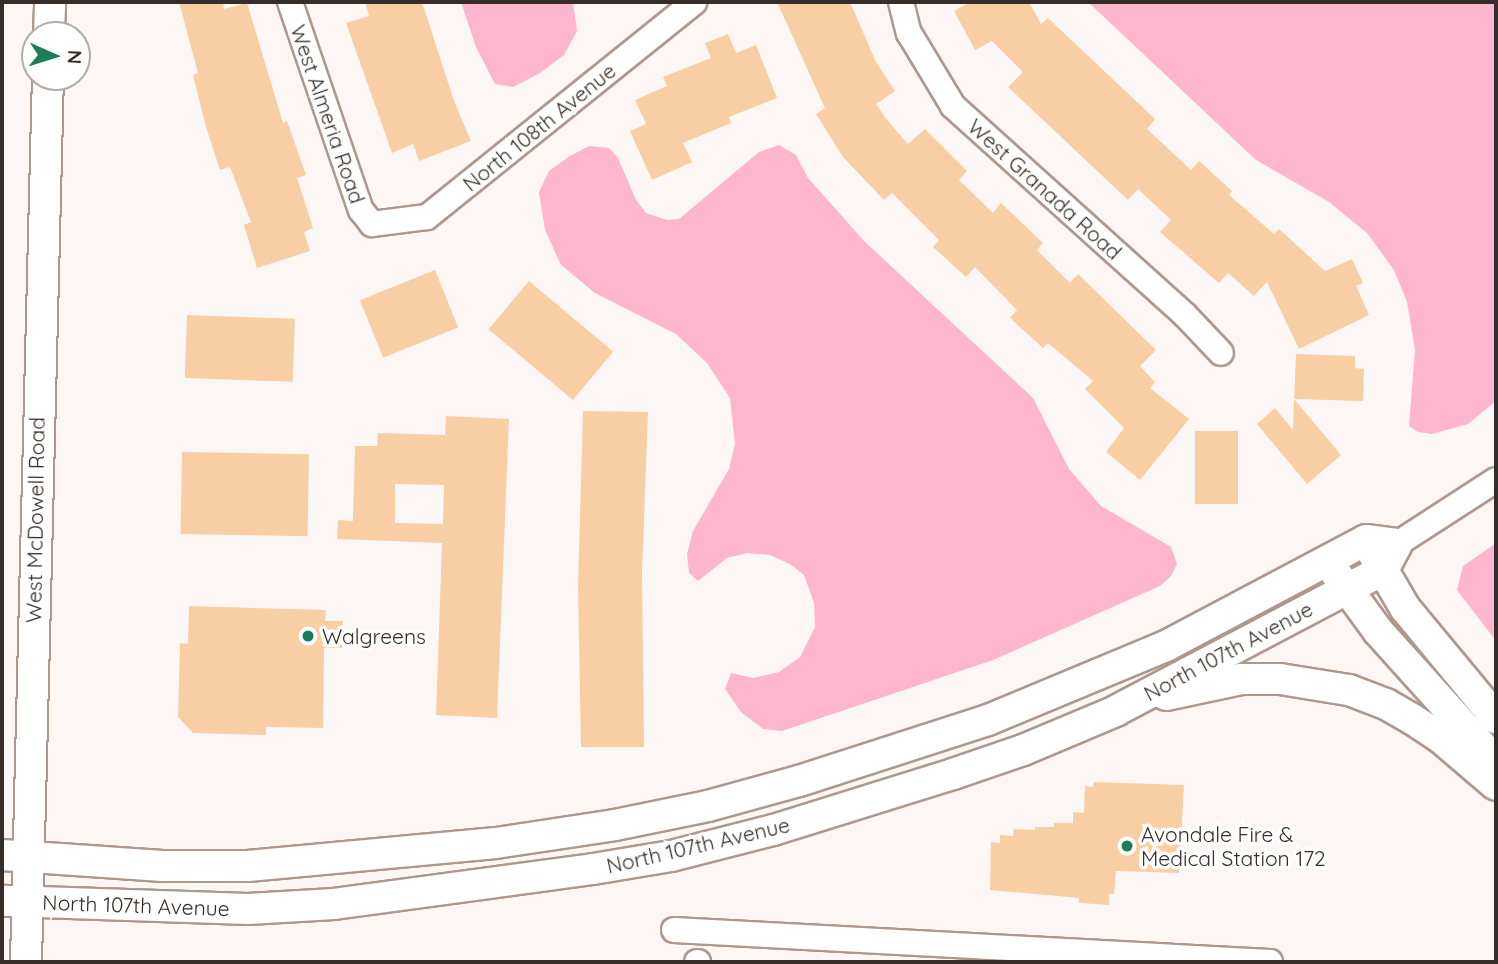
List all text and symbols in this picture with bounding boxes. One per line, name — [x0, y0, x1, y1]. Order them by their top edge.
north arrow — [21, 21, 91, 91]
street label: West Almeria Road — [286, 21, 370, 207]
text: N — [63, 49, 87, 65]
street label: North 108th Avenue — [458, 58, 620, 196]
street label: West Granada Road — [963, 113, 1127, 265]
street label: West McDowell Road — [21, 417, 49, 623]
street label: North 107th Avenue — [1139, 596, 1317, 706]
place label: Walgreens — [322, 623, 426, 649]
marker: Walgreens — [300, 628, 316, 644]
street label: North 107th Avenue — [604, 812, 792, 878]
place label: Avondale Fire & Medical Station 172 — [1141, 821, 1326, 871]
marker: Avondale Fire & Medical Station 172 — [1119, 838, 1135, 854]
street label: North 107th Avenue — [42, 889, 230, 921]

